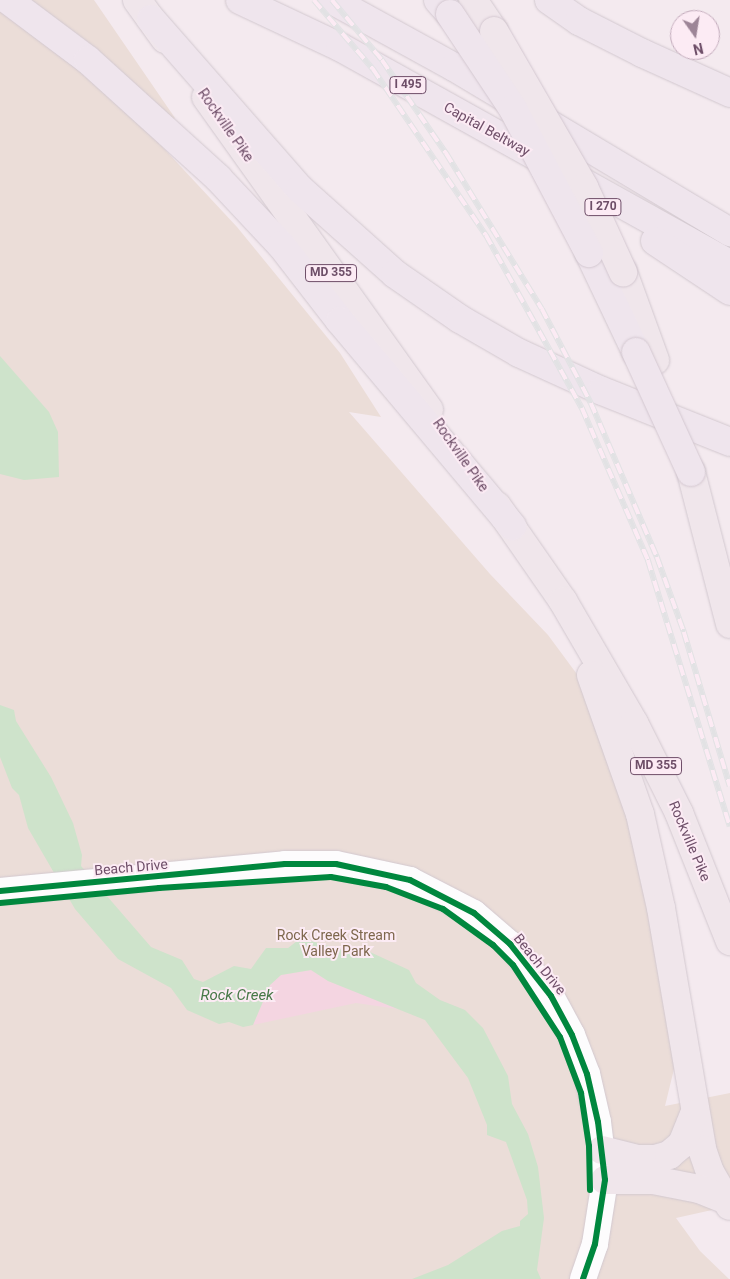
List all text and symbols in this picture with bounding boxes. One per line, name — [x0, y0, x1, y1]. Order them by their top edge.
north arrow — [670, 10, 720, 60]
text: N — [692, 40, 705, 58]
road number: I 495 — [389, 76, 427, 94]
street label: Rockville Pike — [195, 85, 257, 165]
street label: Capital Beltway — [441, 98, 533, 160]
road number: I 270 — [584, 198, 622, 216]
road number: MD 355 — [305, 264, 357, 282]
street label: Rockville Pike — [430, 415, 492, 495]
road number: MD 355 — [630, 756, 682, 776]
street label: Rockville Pike — [666, 798, 714, 884]
street label: Beach Drive — [94, 855, 168, 879]
park label: Rock Creek Stream Valley Park — [277, 927, 395, 960]
street label: Beach Drive — [510, 930, 570, 998]
water label: Rock Creek — [200, 987, 274, 1005]

